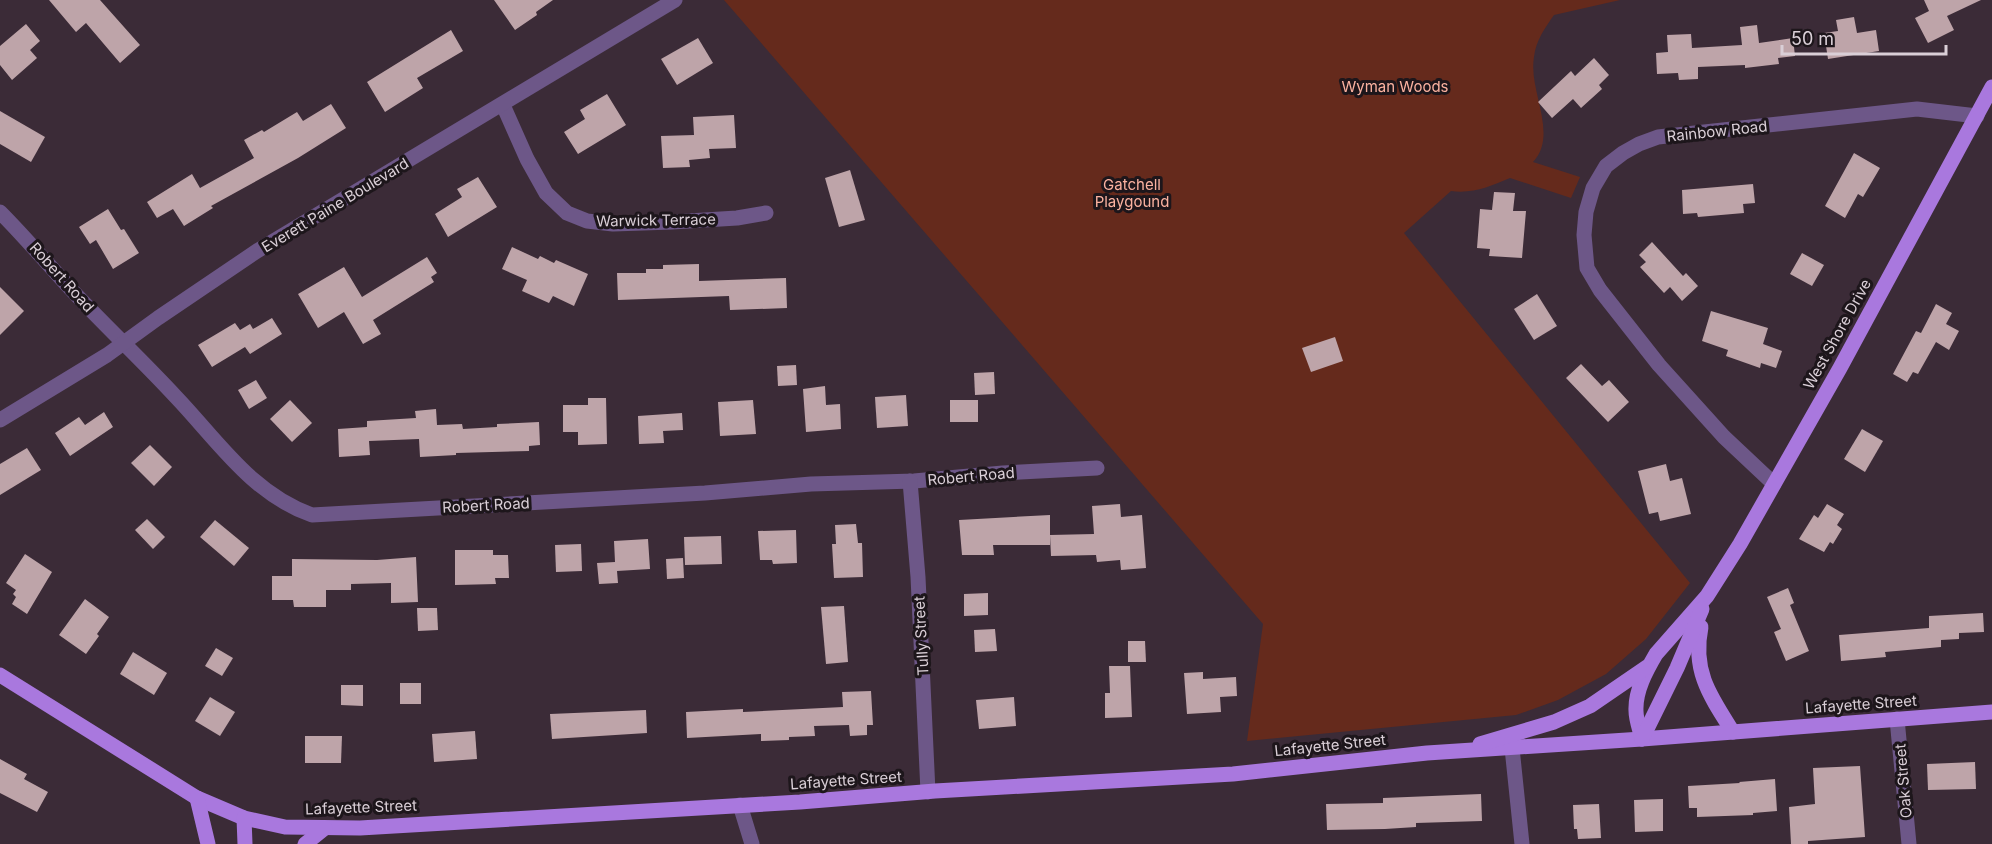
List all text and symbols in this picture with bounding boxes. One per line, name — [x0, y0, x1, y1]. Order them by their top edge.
scale bar — [1782, 18, 1946, 56]
text: 50 m — [1791, 28, 1834, 49]
park label: Wyman Woods — [1342, 77, 1449, 96]
street label: Rainbow Road — [1666, 116, 1768, 146]
street label: Everett Paine Boulevard — [258, 154, 412, 256]
park label: Gatchell Playgound — [1095, 175, 1169, 211]
street label: Warwick Terrace — [596, 209, 716, 231]
street label: Robert Road — [26, 238, 98, 316]
street label: West Shore Drive — [1799, 276, 1875, 392]
street label: Robert Road — [927, 463, 1015, 489]
street label: Robert Road — [442, 493, 530, 517]
street label: Tully Street — [909, 596, 933, 676]
street label: Lafayette Street — [1805, 691, 1918, 717]
street label: Lafayette Street — [1273, 730, 1387, 760]
street label: Oak Street — [1890, 743, 1916, 819]
street label: Lafayette Street — [790, 767, 903, 793]
street label: Lafayette Street — [305, 796, 417, 818]

